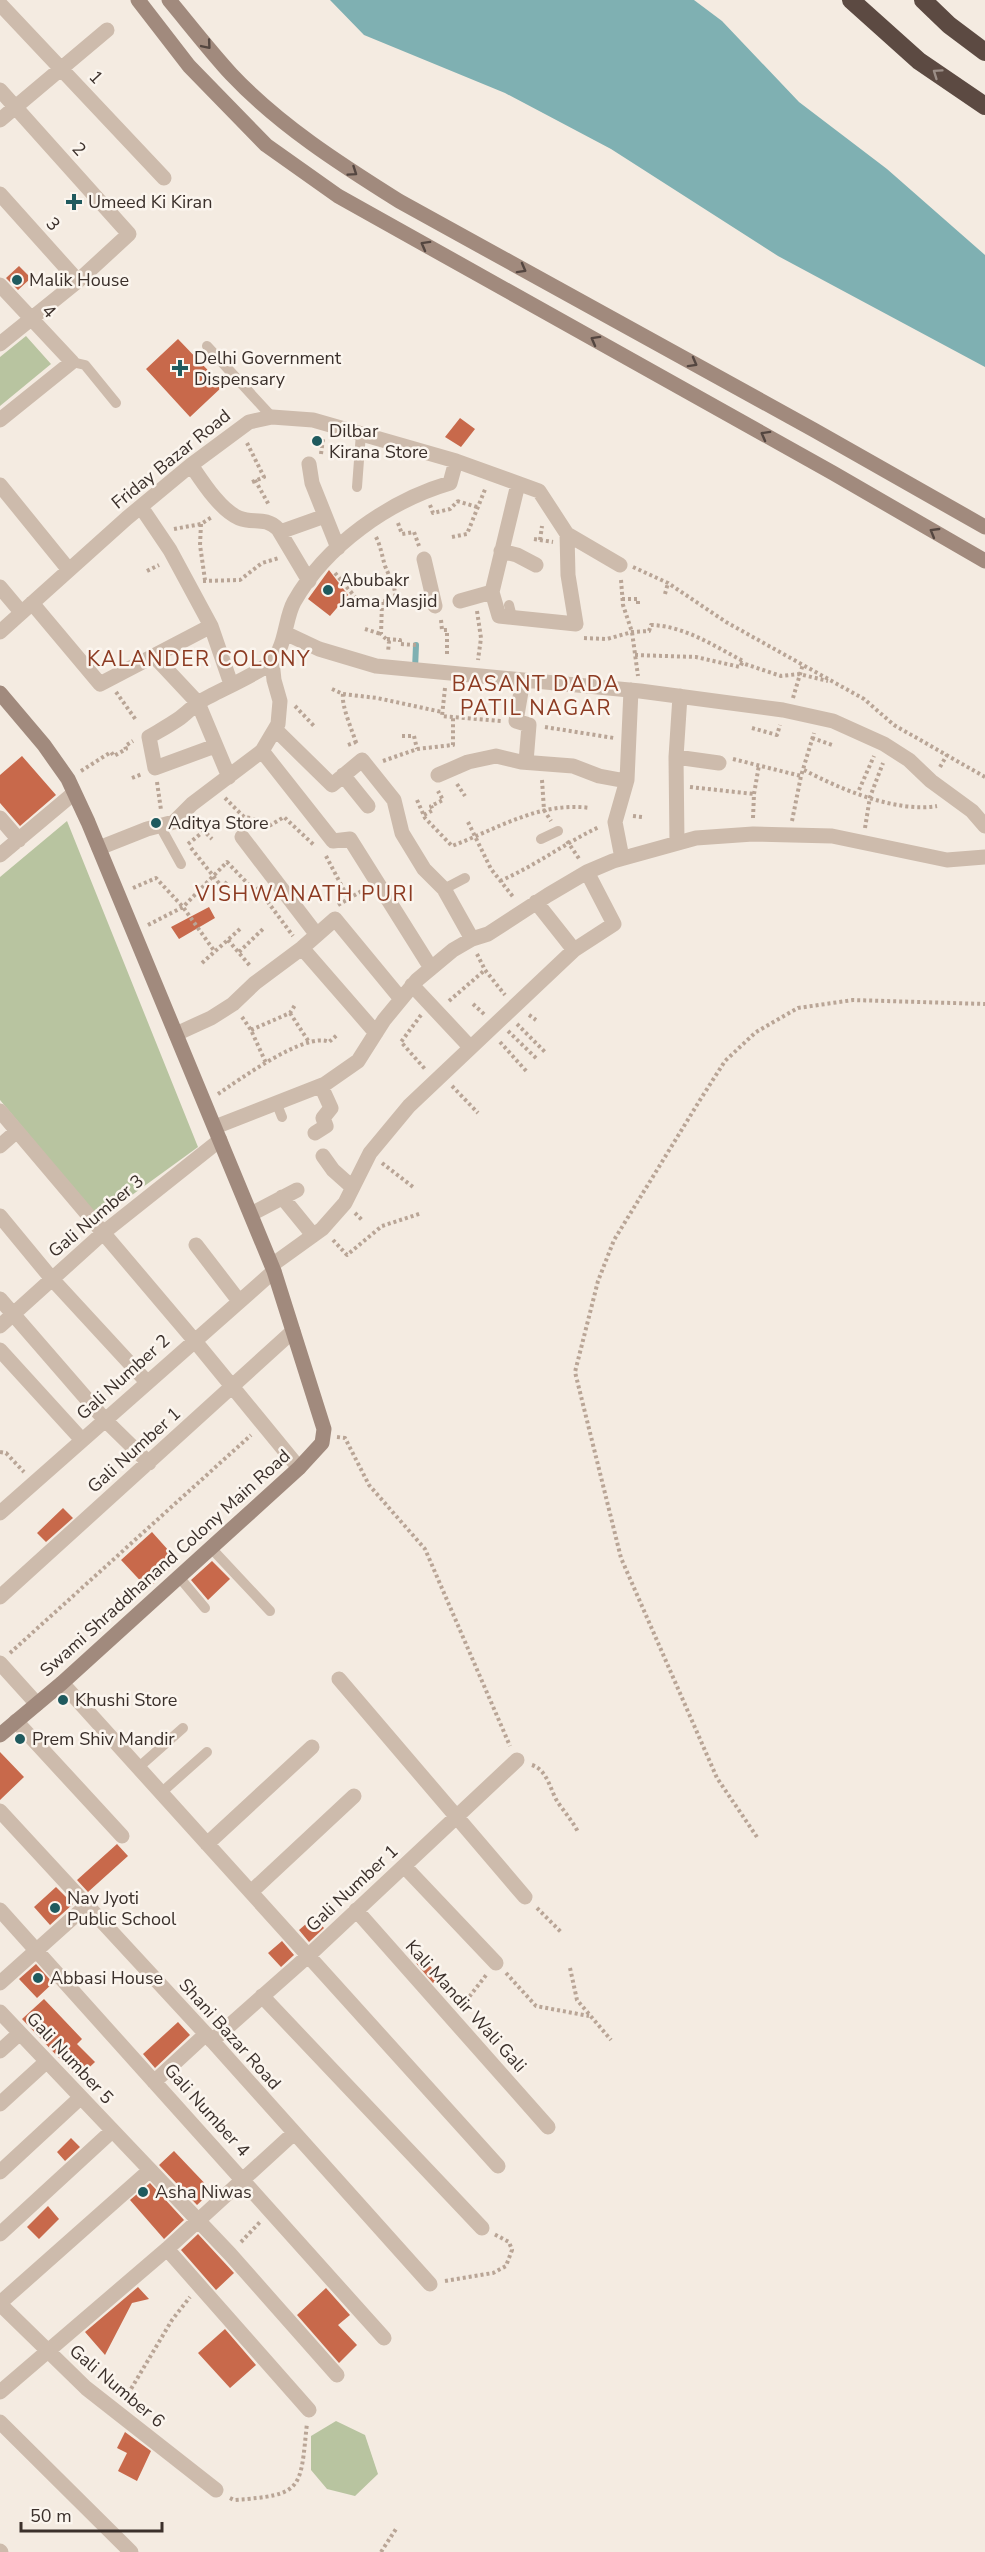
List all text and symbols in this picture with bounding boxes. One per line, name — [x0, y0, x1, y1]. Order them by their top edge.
one-way arrow — [199, 38, 210, 49]
street label: 1 — [84, 65, 108, 89]
one-way arrow — [932, 69, 943, 80]
street label: 2 — [66, 137, 92, 161]
one-way arrow — [347, 165, 358, 176]
place label: Umeed Ki Kiran — [88, 190, 212, 214]
marker: Umeed Ki Kiran — [65, 193, 83, 211]
street label: 3 — [40, 212, 66, 236]
one-way arrow — [421, 241, 431, 252]
one-way arrow — [516, 262, 526, 273]
place label: Malik House — [29, 268, 129, 292]
marker: Malik House — [10, 273, 24, 287]
street label: 4 — [37, 299, 62, 323]
one-way arrow — [591, 336, 601, 347]
place label: Delhi Government Dispensary — [194, 346, 342, 391]
one-way arrow — [687, 356, 697, 367]
marker: Delhi Government Dispensary — [171, 359, 189, 377]
street label: Friday Bazar Road — [106, 404, 236, 514]
place label: Dilbar Kirana Store — [329, 419, 428, 464]
one-way arrow — [761, 431, 771, 442]
marker: Dilbar Kirana Store — [310, 434, 324, 448]
one-way arrow — [930, 528, 940, 539]
place label: Abubakr Jama Masjid — [339, 568, 437, 613]
marker: Abubakr Jama Masjid — [321, 583, 335, 597]
district label: KALANDER COLONY — [87, 645, 311, 673]
district label: BASANT DADA PATIL NAGAR — [452, 670, 620, 722]
place label: Aditya Store — [168, 811, 269, 835]
marker: Aditya Store — [149, 816, 163, 830]
district label: VISHWANATH PURI — [194, 880, 415, 908]
street label: Gali Number 3 — [43, 1169, 149, 1263]
street label: Gali Number 2 — [71, 1329, 175, 1425]
street label: Gali Number 1 — [82, 1402, 186, 1498]
street label: Swami Shraddhanand Colony Main Road — [35, 1444, 295, 1682]
place label: Khushi Store — [75, 1688, 177, 1712]
marker: Khushi Store — [56, 1693, 70, 1707]
place label: Prem Shiv Mandir — [32, 1727, 175, 1751]
marker: Prem Shiv Mandir — [13, 1732, 27, 1746]
street label: Gali Number 1 — [301, 1839, 403, 1937]
place label: Nav Jyoti Public School — [67, 1886, 177, 1931]
marker: Nav Jyoti Public School — [48, 1901, 62, 1915]
street label: Kali Mandir Wali Gali — [400, 1935, 532, 2077]
place label: Abbasi House — [50, 1966, 163, 1990]
marker: Abbasi House — [31, 1971, 45, 1985]
street label: Shani Bazar Road — [173, 1973, 287, 2095]
street label: Gali Number 5 — [21, 2007, 119, 2109]
street label: Gali Number 4 — [159, 2058, 255, 2162]
place label: Asha Niwas — [155, 2180, 252, 2204]
marker: Asha Niwas — [136, 2185, 150, 2199]
street label: Gali Number 6 — [64, 2339, 170, 2433]
scale bar — [21, 2495, 162, 2533]
text: 50 m — [30, 2504, 72, 2528]

